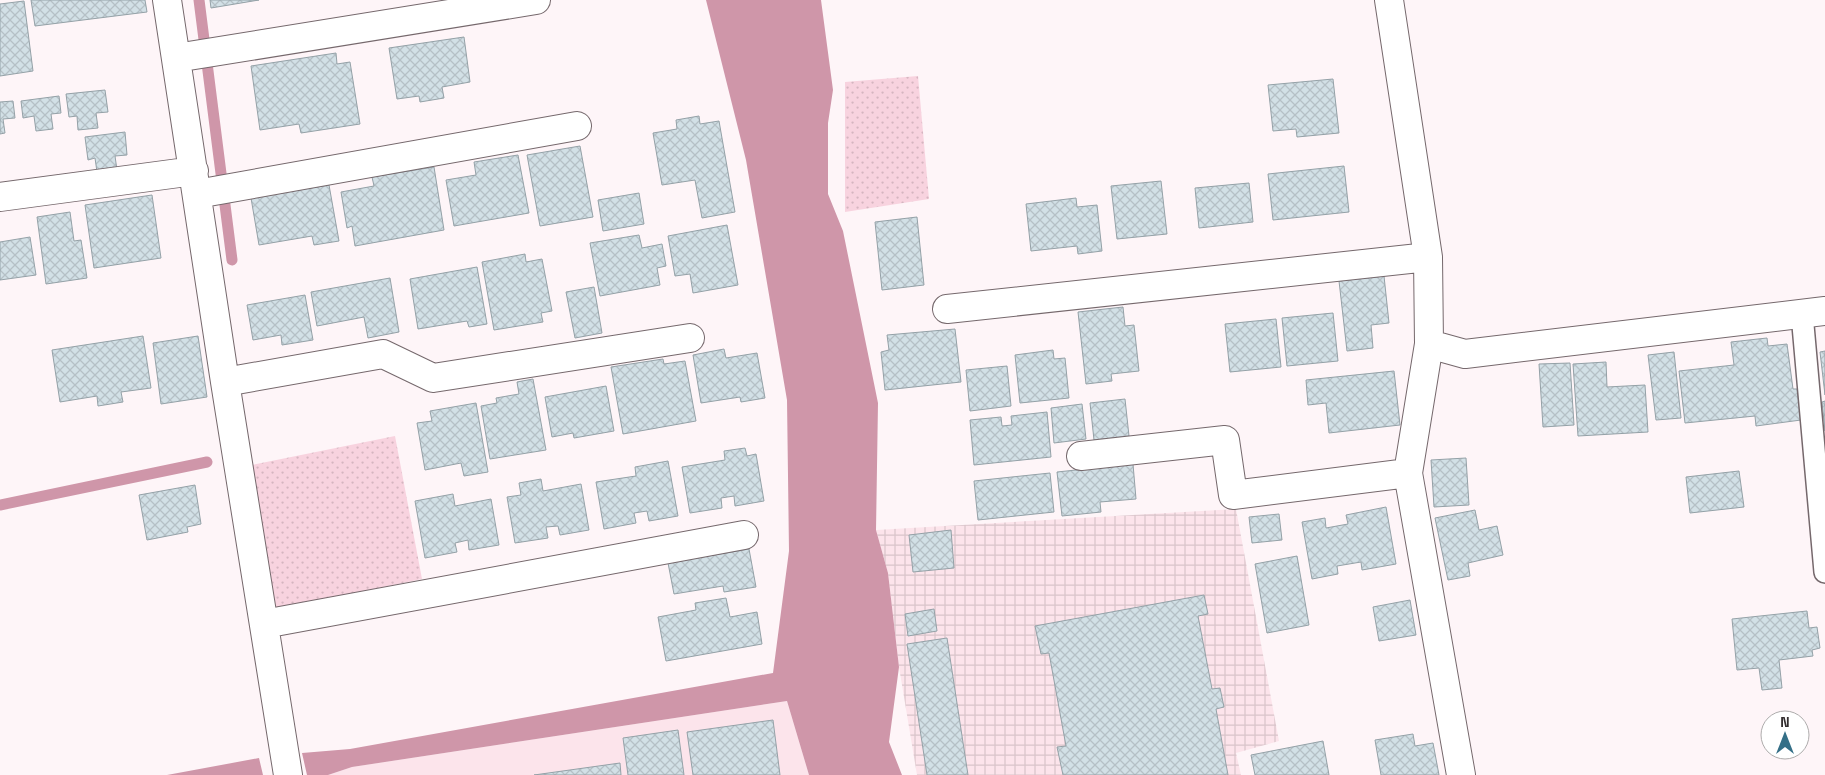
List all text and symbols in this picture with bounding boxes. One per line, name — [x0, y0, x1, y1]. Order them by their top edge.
north arrow — [1760, 710, 1810, 760]
text: N — [1780, 713, 1790, 731]

